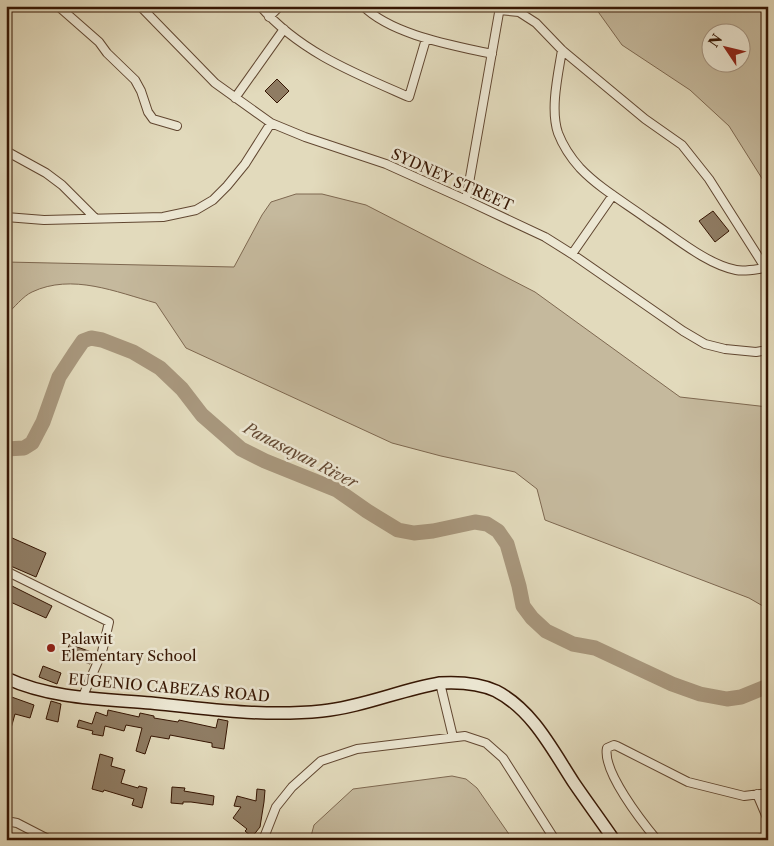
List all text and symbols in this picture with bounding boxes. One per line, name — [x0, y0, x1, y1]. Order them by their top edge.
north arrow — [702, 22, 752, 72]
text: N — [704, 30, 726, 51]
street label: SYDNEY STREET — [388, 144, 517, 215]
water label: Panasayan River — [239, 417, 363, 493]
place label: Palawit Elementary School — [61, 629, 197, 665]
marker: Palawit Elementary School — [45, 642, 57, 654]
street label: EUGENIO CABEZAS ROAD — [67, 669, 271, 706]

